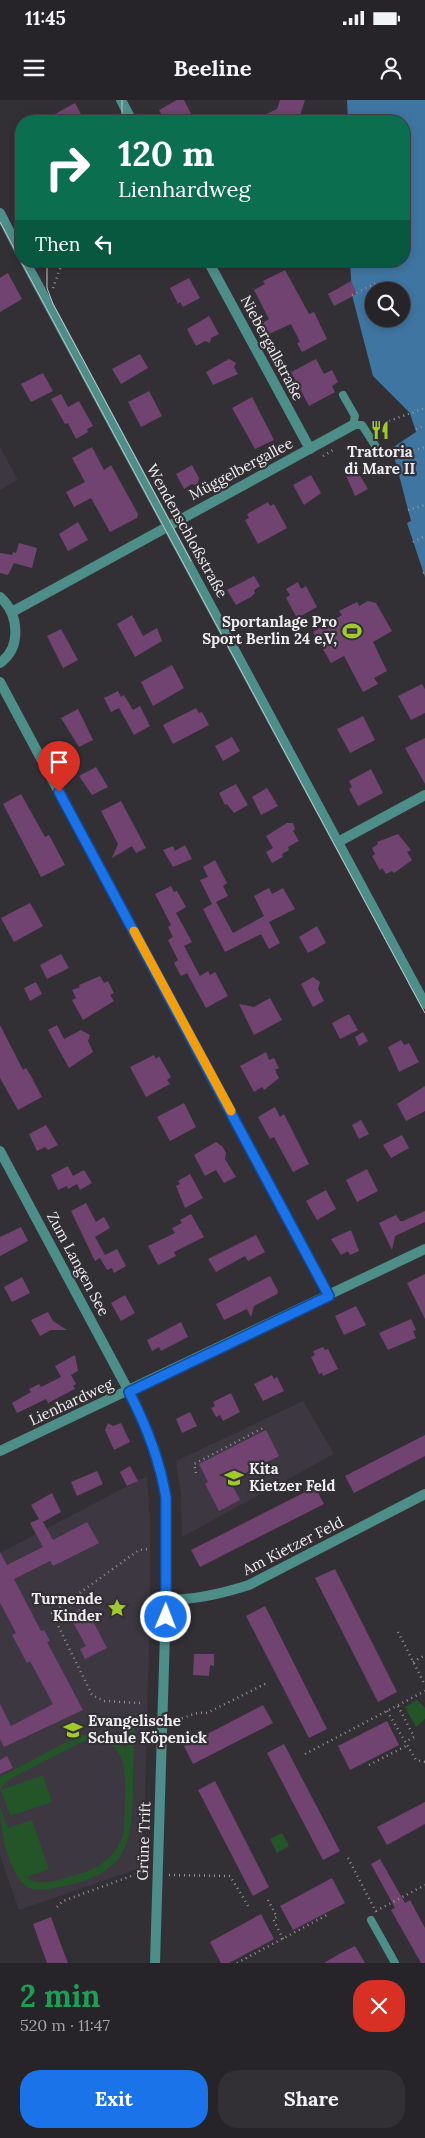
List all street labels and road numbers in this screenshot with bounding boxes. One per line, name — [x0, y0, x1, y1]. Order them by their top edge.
street label: Niebergallstraße — [237, 292, 308, 404]
street label: Müggelbergallee — [185, 433, 296, 504]
street label: Wendenschloßstraße — [143, 461, 232, 601]
street label: Zum Langen See — [43, 1208, 114, 1319]
street label: Lienhardweg — [26, 1374, 116, 1429]
street label: Am Kietzer Feld — [238, 1512, 346, 1580]
street label: Grüne Trift — [133, 1801, 154, 1881]

